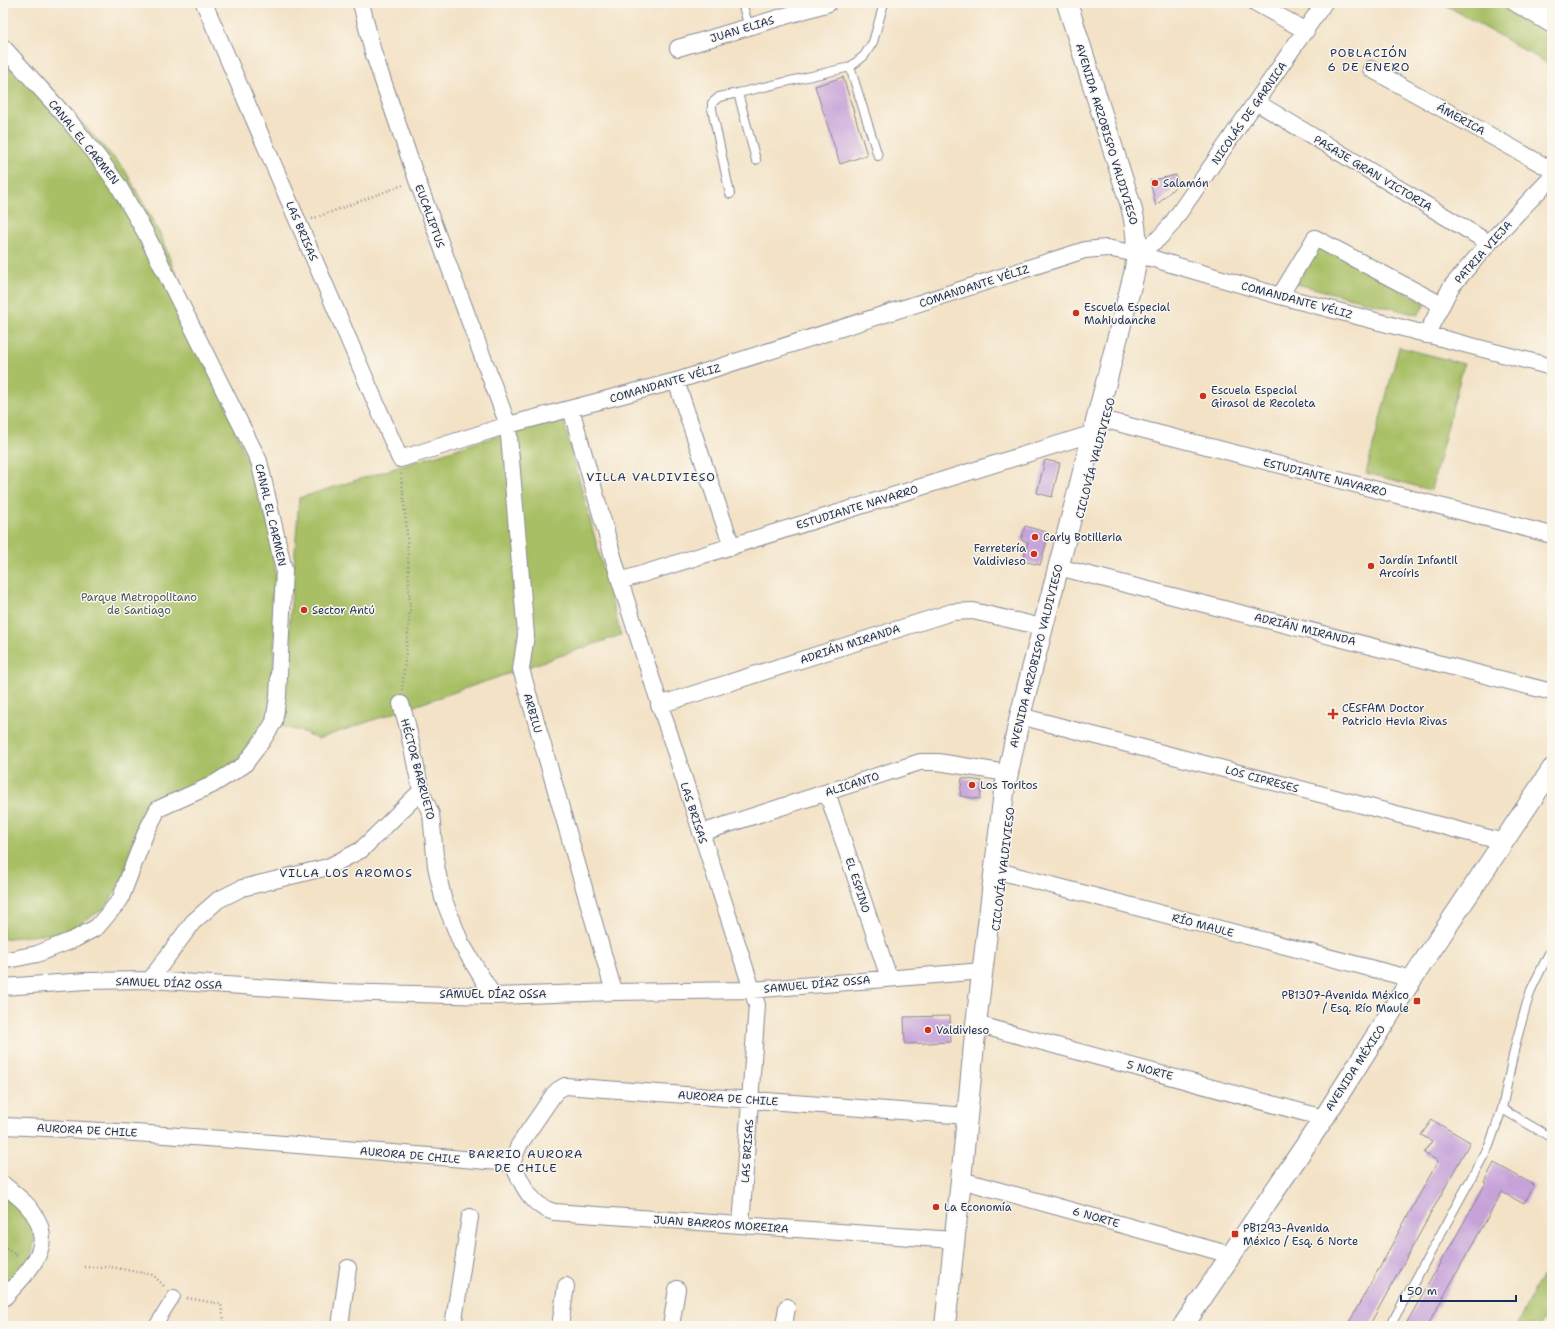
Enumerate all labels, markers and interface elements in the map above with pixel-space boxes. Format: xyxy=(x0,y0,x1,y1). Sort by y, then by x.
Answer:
street label: JUAN ELIAS xyxy=(708,13,776,46)
street label: AVENIDA ARZOBISPO VALDIVIESO xyxy=(1072,42,1141,227)
district label: POBLACIÓN 6 DE ENERO xyxy=(1328,45,1410,75)
street label: NICOLÁS DE GARNICA xyxy=(1207,58,1291,168)
street label: CANAL EL CARMEN xyxy=(45,97,122,188)
street label: ÁMERICA xyxy=(1434,99,1488,139)
street label: PASAJE GRAN VICTORIA xyxy=(1311,132,1435,215)
place label: Salamón xyxy=(1163,176,1209,191)
marker: Salamón xyxy=(1150,178,1160,188)
street label: EUCALIPTUS xyxy=(411,182,448,250)
street label: LAS BRISAS xyxy=(282,199,321,264)
street label: PATRIA VIEJA xyxy=(1451,218,1516,287)
street label: COMANDANTE VÉLIZ xyxy=(917,261,1031,311)
street label: COMANDANTE VÉLIZ xyxy=(1240,277,1355,323)
place label: Escuela Especial Mahiudanche xyxy=(1084,300,1171,328)
marker: Escuela Especial Mahiudanche xyxy=(1071,308,1081,318)
street label: COMANDANTE VÉLIZ xyxy=(608,359,723,406)
place label: Escuela Especial Girasol de Recoleta xyxy=(1211,383,1316,411)
marker: Escuela Especial Girasol de Recoleta xyxy=(1198,391,1208,401)
street label: CICLOVÍA VALDIVIESO xyxy=(1071,396,1119,520)
street label: ESTUDIANTE NAVARRO xyxy=(1262,455,1388,500)
street label: CANAL EL CARMEN xyxy=(251,462,290,568)
district label: VILLA VALDIVIESO xyxy=(586,469,716,485)
street label: ESTUDIANTE NAVARRO xyxy=(794,482,920,533)
place label: Carly Botilleria xyxy=(1043,530,1122,545)
marker: Carly Botilleria xyxy=(1030,532,1040,542)
place label: Ferretería Valdivieso xyxy=(973,541,1026,569)
marker: Ferretería Valdivieso xyxy=(1029,549,1039,559)
place label: Jardín Infantil Arcoíris xyxy=(1379,553,1458,581)
marker: Jardín Infantil Arcoíris xyxy=(1366,561,1376,571)
street label: AVENIDA ARZOBISPO VALDIVIESO xyxy=(1006,563,1067,750)
park label: Parque Metropolitano de Santiago xyxy=(81,590,197,618)
place label: Sector Antú xyxy=(312,603,375,618)
marker: Sector Antú xyxy=(299,605,309,615)
street label: ADRIÁN MIRANDA xyxy=(1252,609,1358,649)
street label: ADRIÁN MIRANDA xyxy=(798,620,902,668)
street label: ARBILU xyxy=(520,691,545,735)
place label: CESFAM Doctor Patricio Hevia Rivas xyxy=(1342,701,1447,729)
marker: CESFAM Doctor Patricio Hevia Rivas xyxy=(1327,708,1339,720)
street label: HÉCTOR BARRUETO xyxy=(397,717,439,821)
street label: LOS CIPRESES xyxy=(1223,762,1300,797)
street label: ALICANTO xyxy=(823,769,881,800)
place label: Los Toritos xyxy=(980,778,1038,793)
street label: LAS BRISAS xyxy=(677,780,711,846)
marker: Los Toritos xyxy=(967,780,977,790)
street label: CICLOVÍA VALDIVIESO xyxy=(987,806,1019,932)
street label: EL ESPINO xyxy=(842,856,874,915)
district label: VILLA LOS AROMOS xyxy=(279,865,413,881)
street label: RÍO MAULE xyxy=(1170,909,1236,941)
street label: SAMUEL DÍAZ OSSA xyxy=(763,971,871,997)
street label: SAMUEL DÍAZ OSSA xyxy=(115,973,223,993)
street label: SAMUEL DÍAZ OSSA xyxy=(440,986,546,1002)
place label: PB1307-Avenida México / Esq. Río Maule xyxy=(1281,988,1409,1016)
marker: PB1307-Avenida México / Esq. Río Maule xyxy=(1412,996,1422,1006)
street label: AVENIDA MÉXICO xyxy=(1321,1022,1389,1114)
place label: Valdivieso xyxy=(936,1023,989,1038)
marker: Valdivieso xyxy=(923,1025,933,1035)
street label: 5 NORTE xyxy=(1125,1057,1175,1084)
street label: AURORA DE CHILE xyxy=(677,1088,779,1110)
street label: LAS BRISAS xyxy=(738,1119,757,1183)
street label: AURORA DE CHILE xyxy=(36,1120,138,1141)
street label: AURORA DE CHILE xyxy=(359,1144,461,1167)
district label: BARRIO AURORA DE CHILE xyxy=(468,1146,584,1176)
place label: La Economía xyxy=(944,1200,1012,1215)
marker: La Economía xyxy=(931,1202,941,1212)
street label: 6 NORTE xyxy=(1071,1204,1121,1231)
street label: JUAN BARROS MOREIRA xyxy=(653,1212,789,1237)
place label: PB1293-Avenida México / Esq. 6 Norte xyxy=(1243,1221,1358,1249)
marker: PB1293-Avenida México / Esq. 6 Norte xyxy=(1230,1229,1240,1239)
scale bar xyxy=(1401,1277,1516,1303)
text: 50 m xyxy=(1407,1283,1437,1299)

